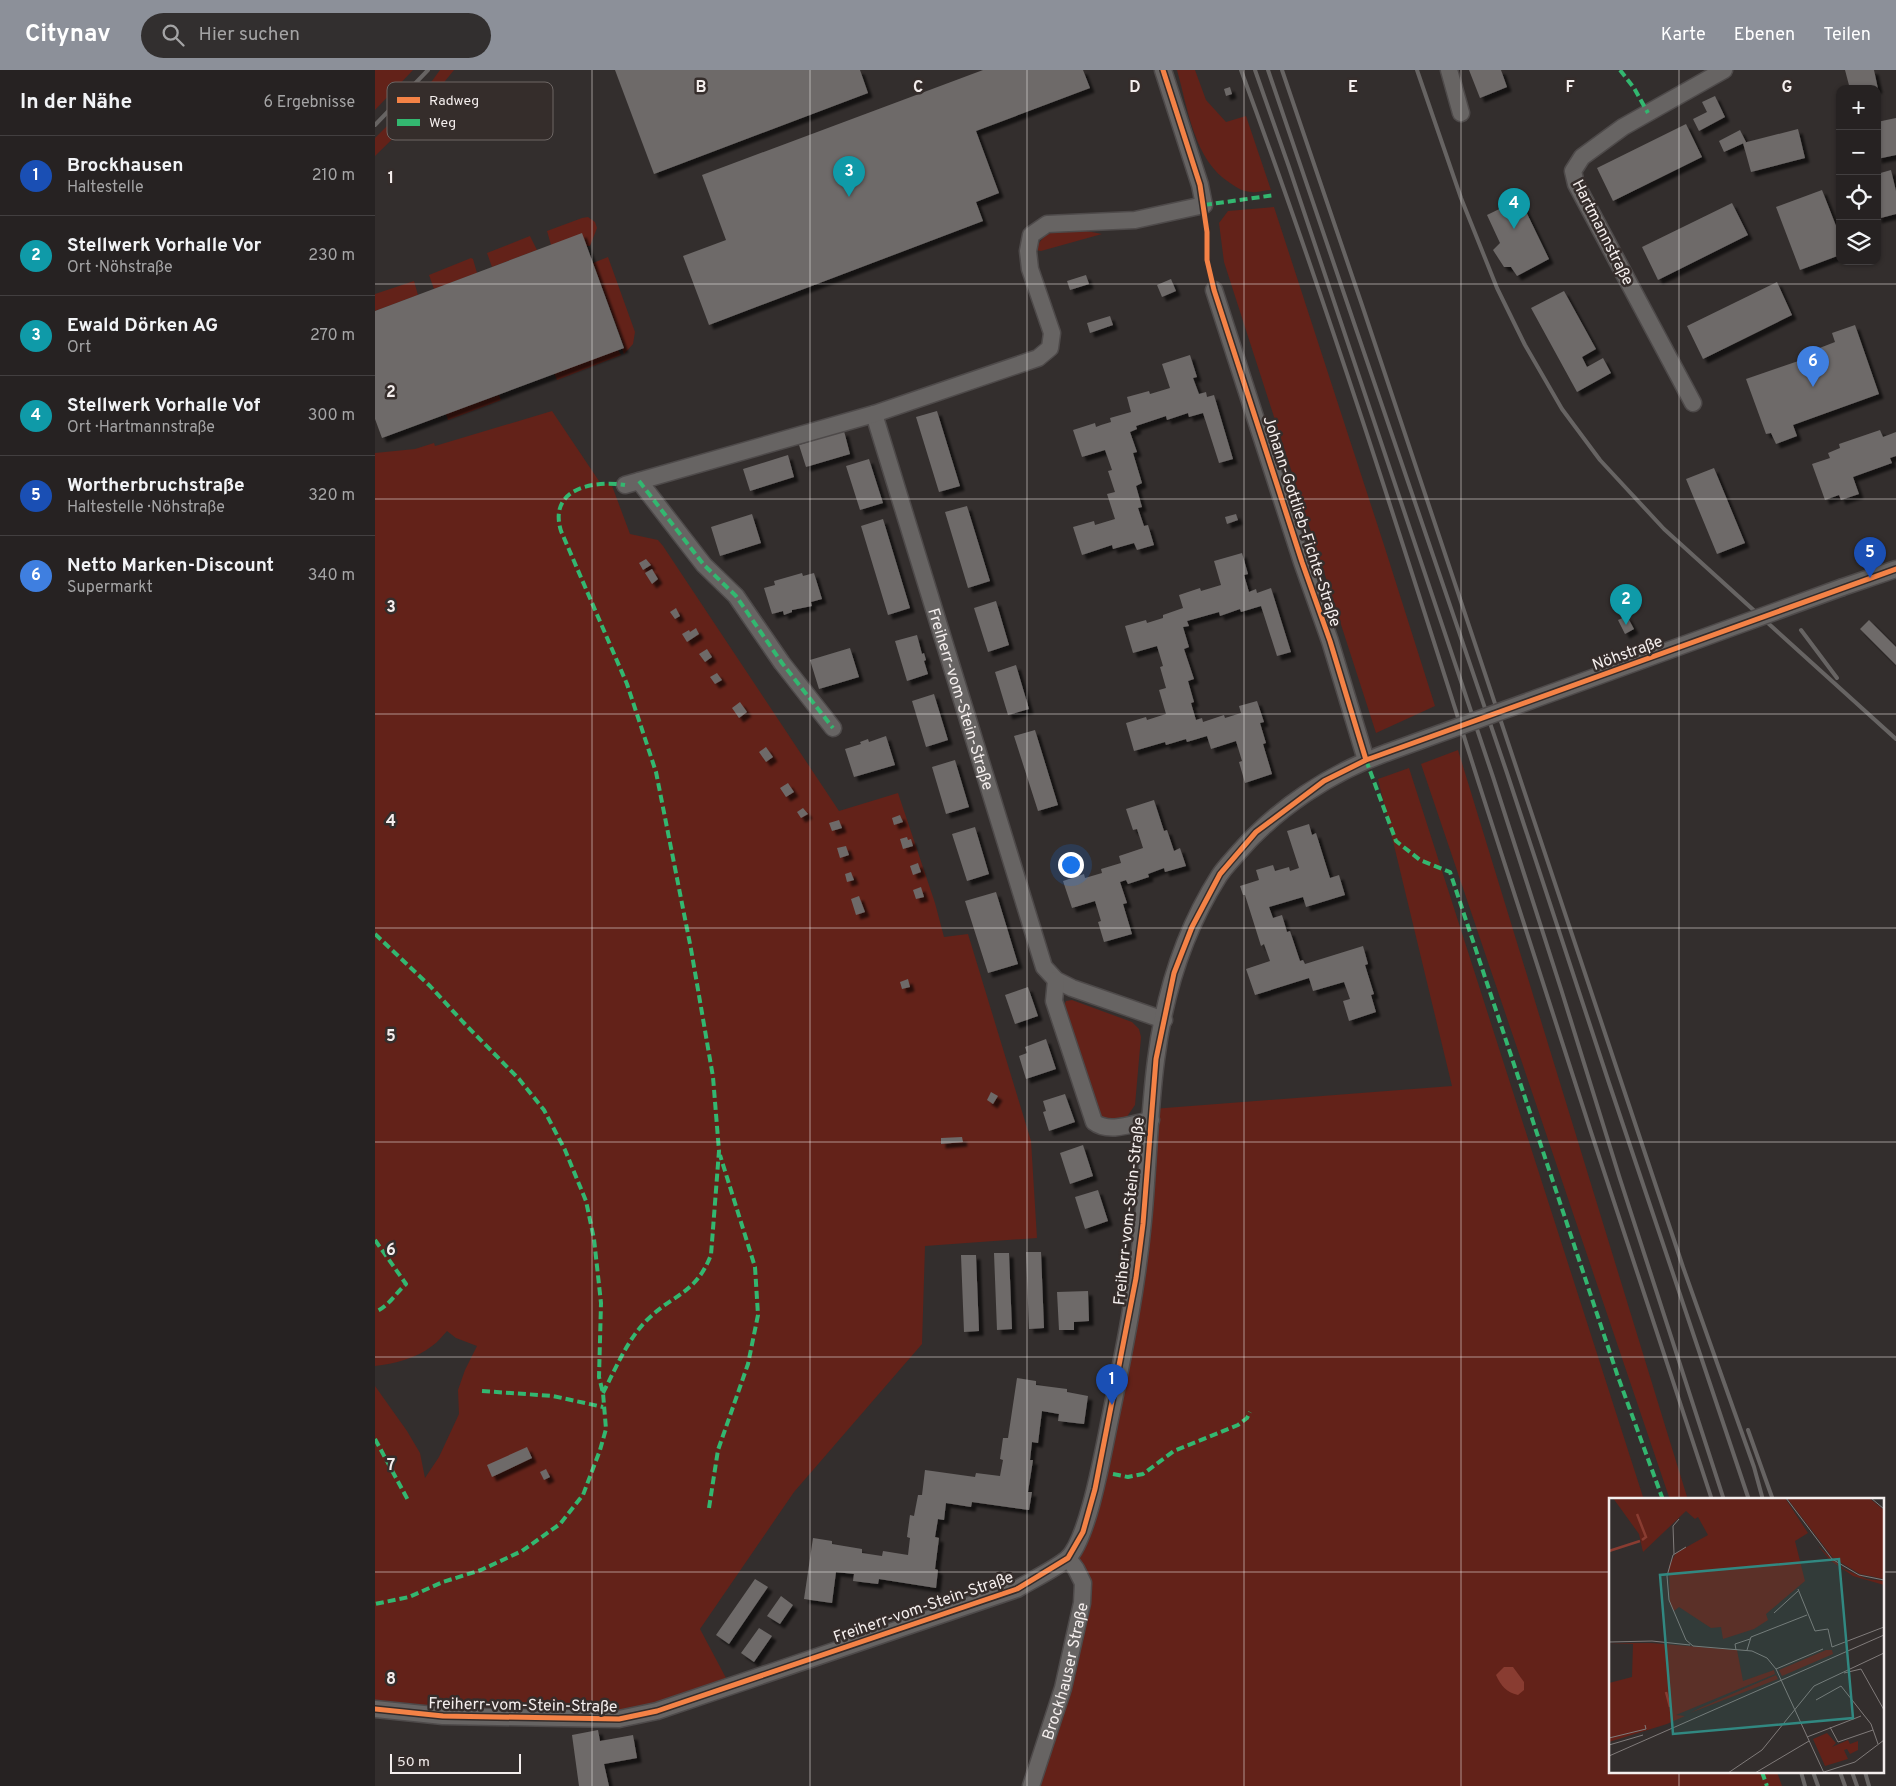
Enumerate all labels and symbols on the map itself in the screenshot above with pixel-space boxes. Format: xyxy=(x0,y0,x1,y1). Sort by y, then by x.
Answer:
text: B xyxy=(695,78,707,98)
text: C xyxy=(913,78,923,98)
text: D xyxy=(1129,78,1141,98)
text: E xyxy=(1348,78,1358,98)
text: F xyxy=(1565,78,1575,98)
text: G xyxy=(1782,78,1792,98)
legend xyxy=(387,82,553,140)
text: Radweg xyxy=(429,93,479,110)
text: Weg xyxy=(429,115,456,132)
pin: 3 xyxy=(833,156,865,197)
text: 1 xyxy=(388,169,394,189)
street label: Hartmannstraße xyxy=(1567,177,1638,289)
pin: 4 xyxy=(1498,188,1530,229)
pin: 6 xyxy=(1797,346,1829,387)
text: 2 xyxy=(386,383,396,403)
street label: Johann-Gottlieb-Fichte-Straße xyxy=(1257,414,1345,630)
pin: 5 xyxy=(1854,537,1886,578)
pin: 2 xyxy=(1610,584,1642,625)
text: 3 xyxy=(386,598,396,618)
street label: Freiherr-vom-Stein-Straße xyxy=(922,606,997,793)
street label: Nöhstraße xyxy=(1590,632,1666,676)
text: 4 xyxy=(386,812,396,832)
your location xyxy=(1058,852,1084,878)
text: 5 xyxy=(386,1027,396,1047)
street label: Freiherr-vom-Stein-Straße xyxy=(1110,1116,1150,1306)
text: 6 xyxy=(386,1241,396,1261)
pin: 1 xyxy=(1096,1364,1128,1405)
text: 7 xyxy=(387,1456,395,1476)
inset map xyxy=(1609,1498,1883,1774)
street label: Freiherr-vom-Stein-Straße xyxy=(831,1568,1016,1648)
street label: Brockhauser Straße xyxy=(1039,1601,1094,1743)
text: 8 xyxy=(386,1670,396,1690)
street label: Freiherr-vom-Stein-Straße xyxy=(428,1694,618,1718)
scale bar xyxy=(390,1751,521,1774)

